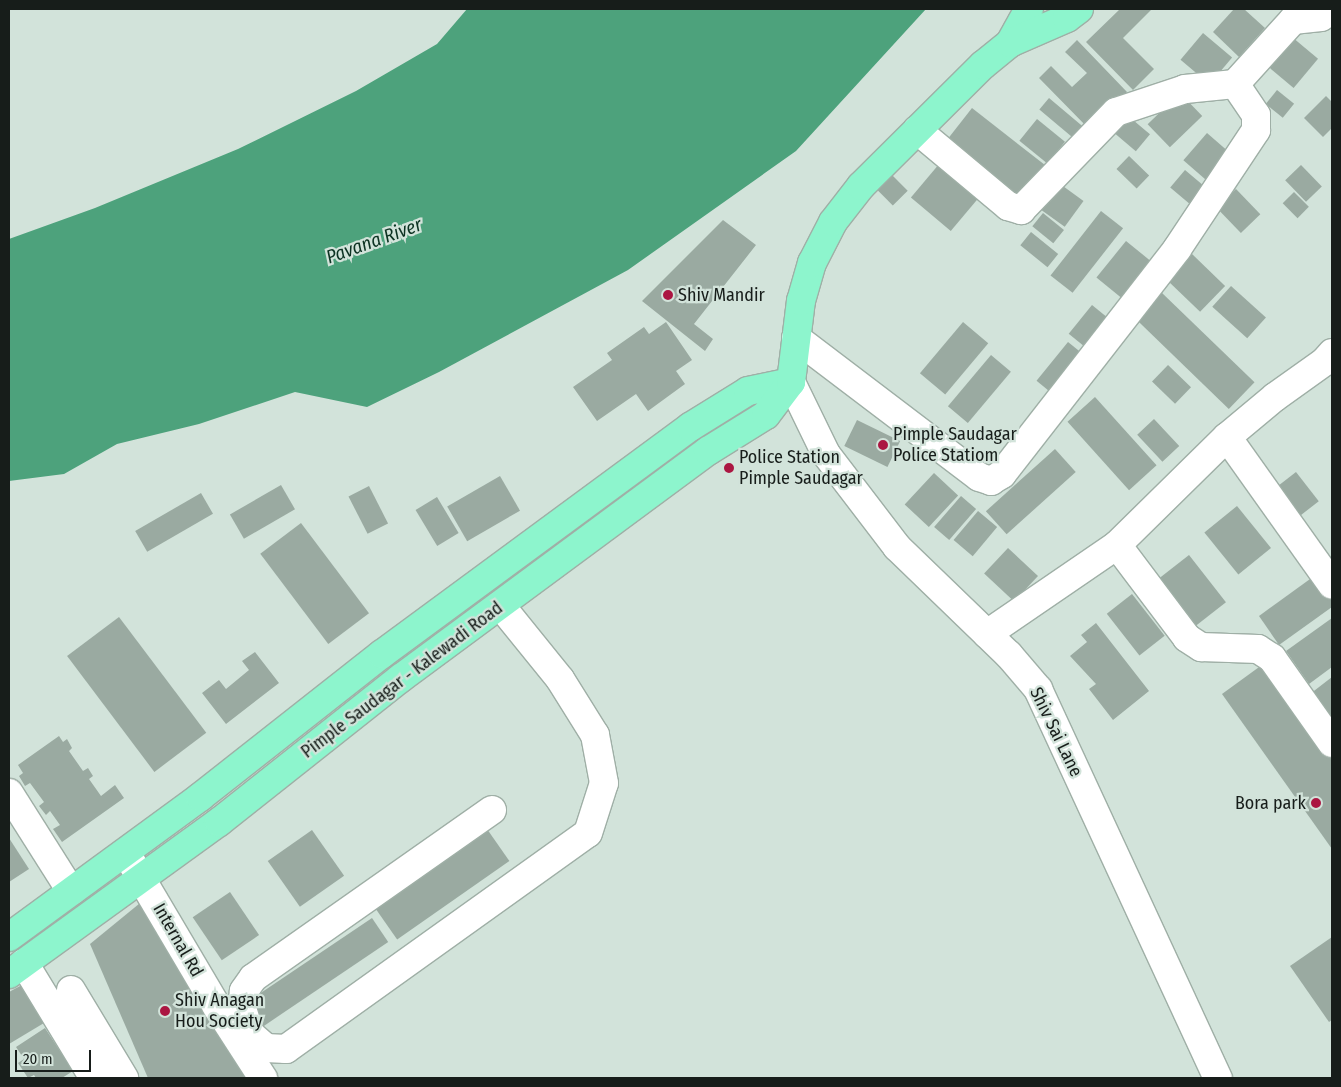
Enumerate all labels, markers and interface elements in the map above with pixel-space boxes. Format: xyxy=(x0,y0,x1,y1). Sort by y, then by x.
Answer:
water label: Pavana River xyxy=(323,213,425,269)
place label: Shiv Mandir xyxy=(678,284,765,306)
marker: Shiv Mandir xyxy=(662,289,674,301)
place label: Pimple Saudagar Police Statiom xyxy=(893,424,1017,466)
marker: Pimple Saudagar Police Statiom xyxy=(877,439,889,451)
place label: Police Station Pimple Saudagar xyxy=(739,447,863,489)
marker: Police Station Pimple Saudagar xyxy=(723,462,735,474)
street label: Pimple Saudagar - Kalewadi Road xyxy=(297,597,507,763)
street label: Shiv Sai Lane xyxy=(1025,684,1087,780)
place label: Bora park xyxy=(1235,792,1306,814)
marker: Bora park xyxy=(1310,797,1322,809)
street label: Internal Rd xyxy=(148,899,208,981)
place label: Shiv Anagan Hou Society xyxy=(175,990,264,1032)
marker: Shiv Anagan Hou Society xyxy=(159,1005,171,1017)
scale bar xyxy=(18,1040,94,1072)
text: 20 m xyxy=(23,1050,53,1068)

